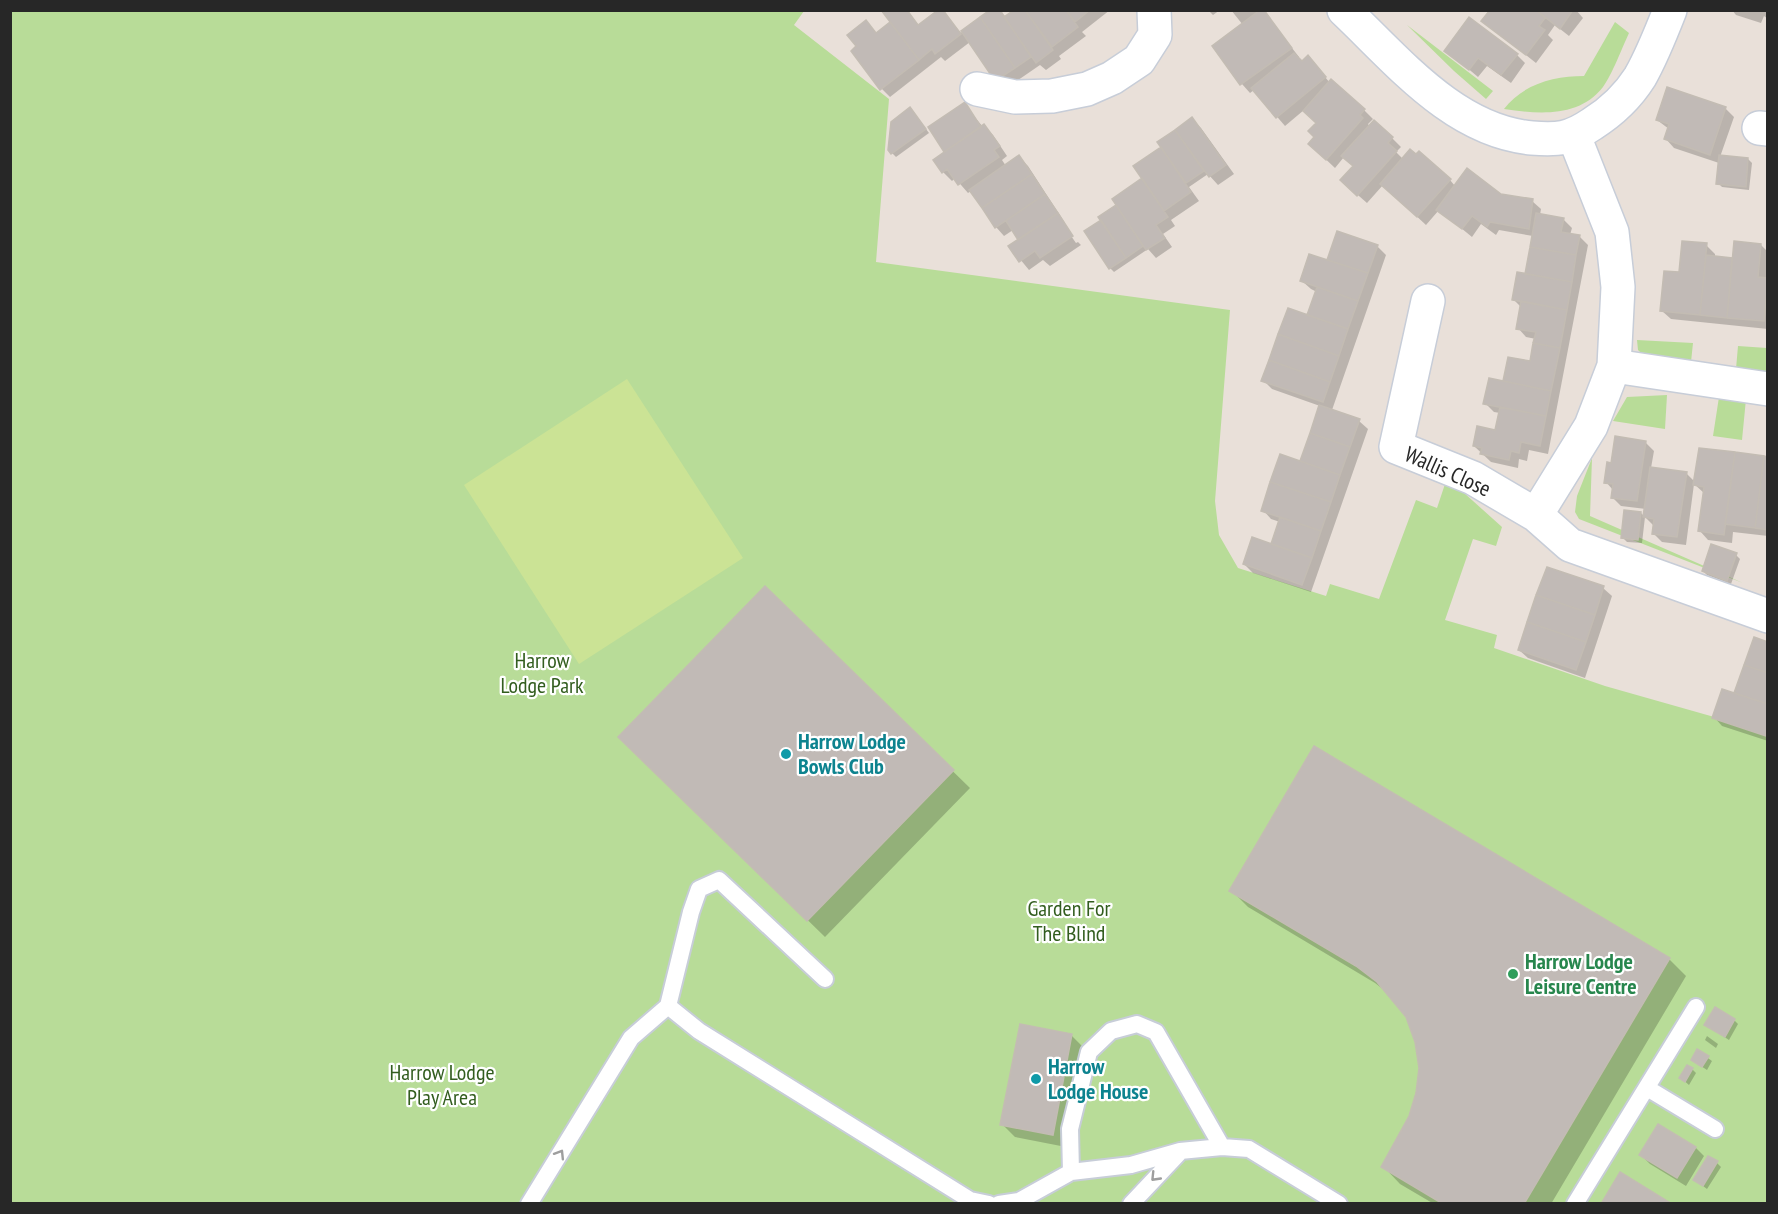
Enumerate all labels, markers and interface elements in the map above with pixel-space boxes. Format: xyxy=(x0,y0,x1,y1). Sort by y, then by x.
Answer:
street label: Wallis Close xyxy=(1401,440,1495,502)
park label: Harrow Lodge Park xyxy=(500,646,584,699)
place label: Harrow Lodge Bowls Club xyxy=(798,727,906,780)
marker: Harrow Lodge Bowls Club xyxy=(779,747,793,761)
park label: Garden For The Blind xyxy=(1027,894,1111,947)
place label: Harrow Lodge Leisure Centre xyxy=(1525,947,1637,1000)
marker: Harrow Lodge Leisure Centre xyxy=(1506,967,1520,981)
place label: Harrow Lodge House xyxy=(1048,1052,1148,1105)
park label: Harrow Lodge Play Area xyxy=(390,1058,494,1111)
marker: Harrow Lodge House xyxy=(1029,1072,1043,1086)
one-way arrow xyxy=(552,1150,564,1160)
one-way arrow xyxy=(1152,1170,1163,1181)

